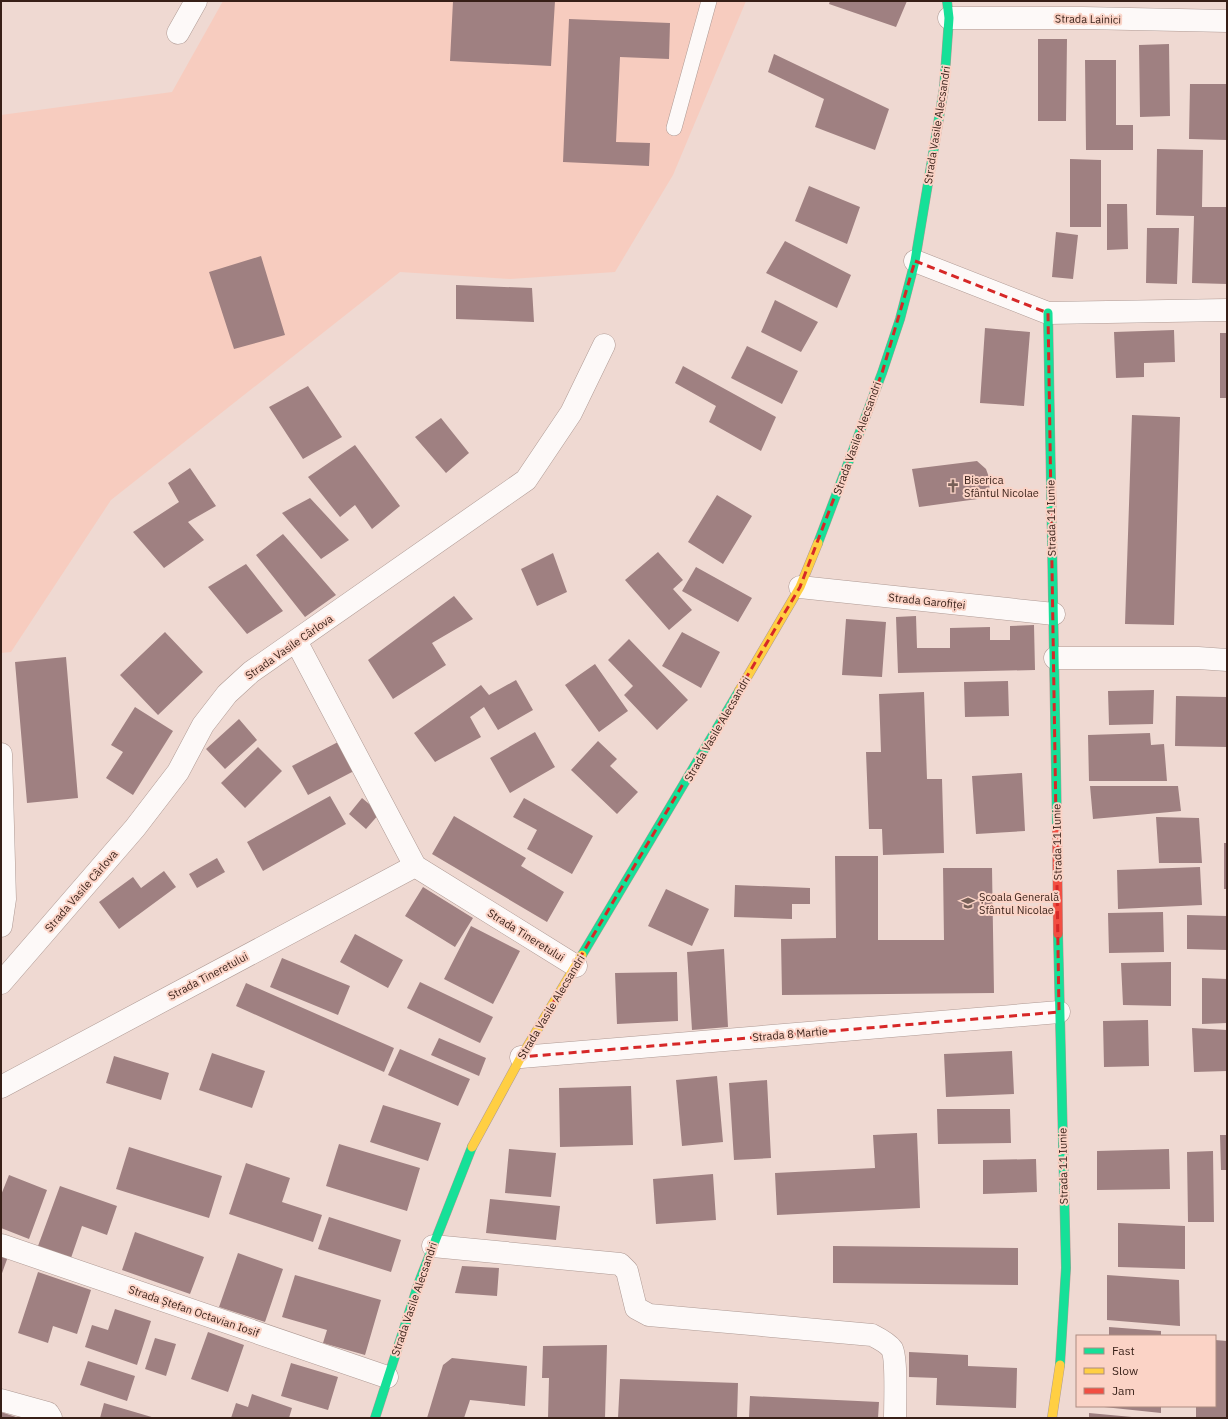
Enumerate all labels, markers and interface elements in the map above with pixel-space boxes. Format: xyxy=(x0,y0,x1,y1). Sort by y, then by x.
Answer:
street label: Strada Lainici xyxy=(1055,11,1121,27)
street label: Strada Vasile Alecsandri xyxy=(921,65,953,185)
street label: Strada Vasile Alecsandri xyxy=(830,380,884,496)
place label: Biserica Sfântul Nicolae xyxy=(964,473,1039,500)
church icon: Biserica Sfântul Nicolae xyxy=(945,478,961,494)
street label: Strada 11 Iunie xyxy=(1043,480,1059,556)
street label: Strada Garofiței xyxy=(888,590,966,612)
street label: Strada Vasile Cârlova xyxy=(242,611,336,683)
street label: Strada Vasile Alecsandri xyxy=(681,674,753,784)
street label: Strada 11 Iunie xyxy=(1049,804,1065,880)
street label: Strada Vasile Cârlova xyxy=(42,847,120,935)
place label: Școala Generală Sfântul Nicolae xyxy=(979,890,1059,917)
school or university icon: Școala Generală Sfântul Nicolae xyxy=(960,895,976,911)
street label: Strada Tineretului xyxy=(485,906,567,964)
street label: Strada Tineretului xyxy=(166,949,250,1003)
street label: Strada Vasile Alecsandri xyxy=(514,952,588,1062)
street label: Strada 8 Martie xyxy=(752,1024,828,1044)
street label: Strada 11 Iunie xyxy=(1055,1128,1071,1204)
street label: Strada Vasile Alecsandri xyxy=(388,1240,440,1358)
street label: Strada Ștefan Octavian Iosif xyxy=(127,1282,262,1340)
legend xyxy=(1076,1335,1216,1407)
text: Fast xyxy=(1112,1343,1135,1358)
text: Slow xyxy=(1112,1363,1138,1378)
text: Jam xyxy=(1112,1383,1135,1398)

